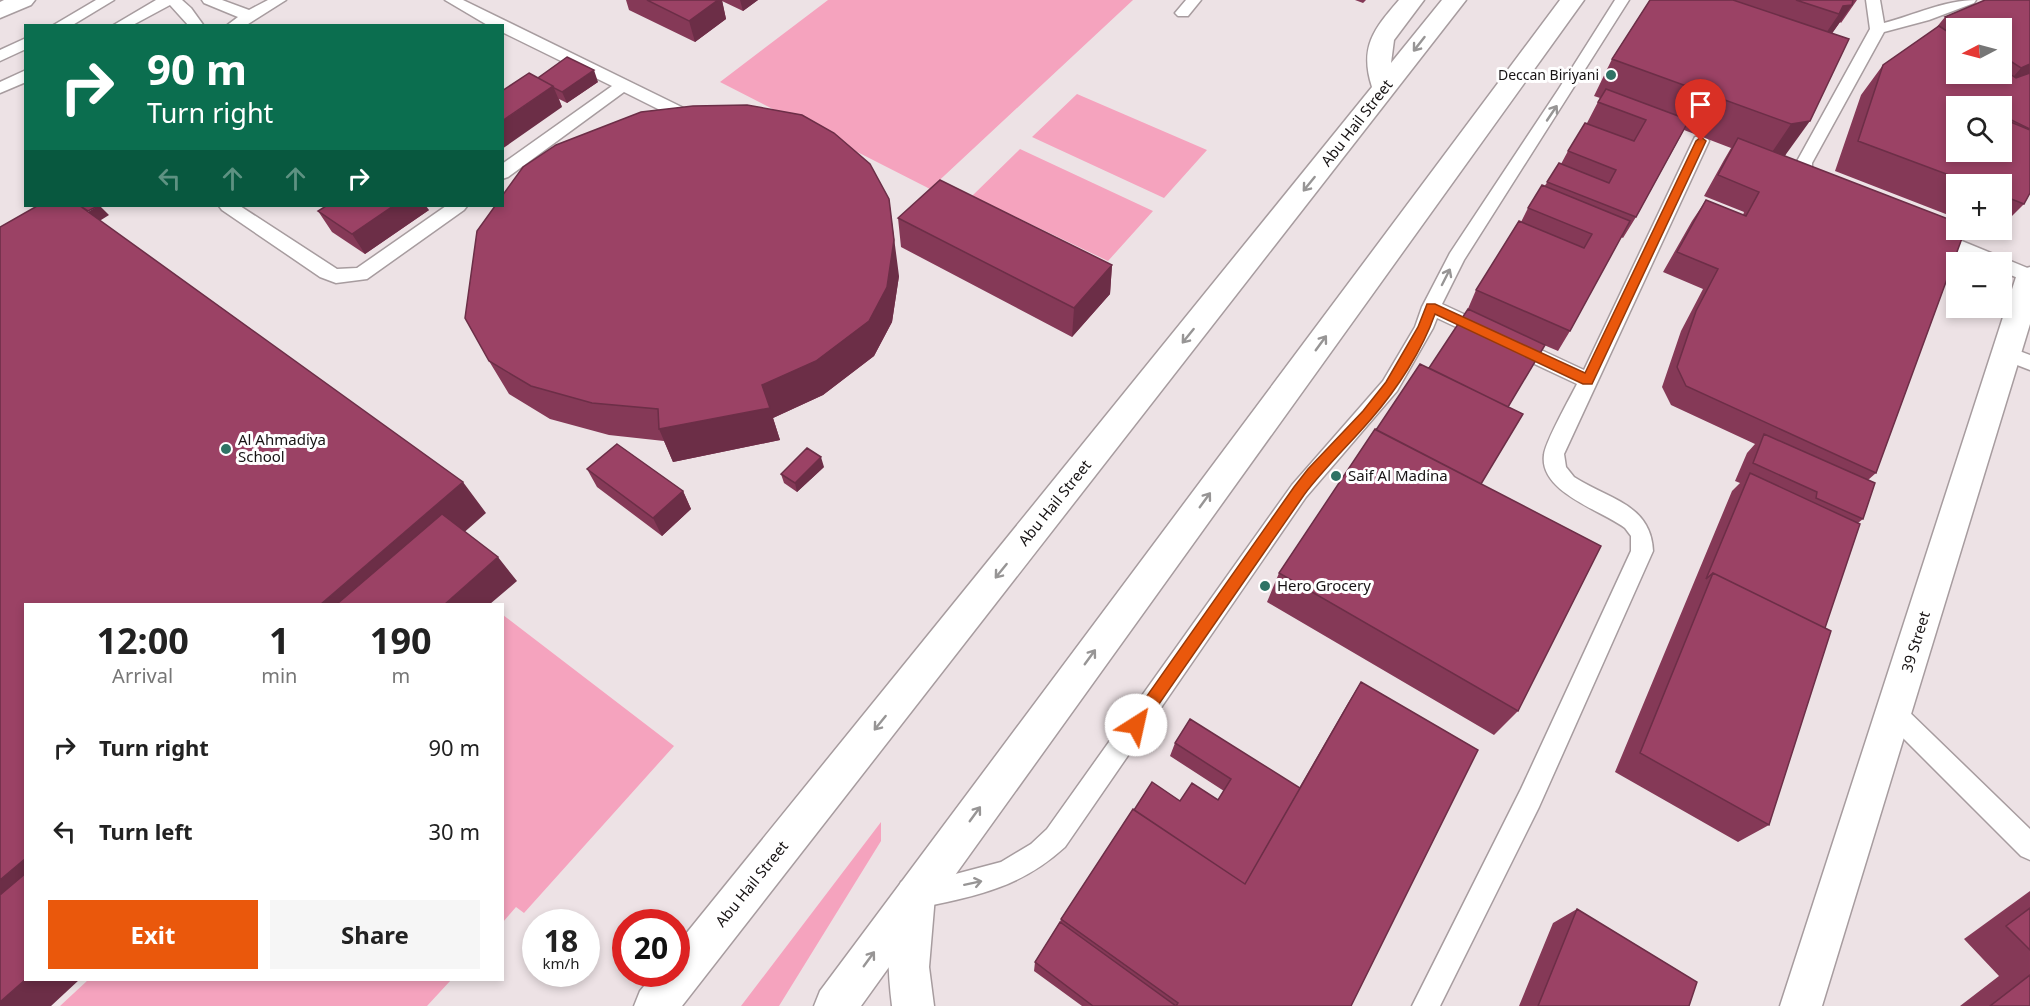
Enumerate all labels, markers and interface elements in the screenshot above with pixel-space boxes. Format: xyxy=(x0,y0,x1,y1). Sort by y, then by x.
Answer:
north arrow xyxy=(1946,18,2012,84)
map controls xyxy=(1946,18,2012,318)
one-way arrow xyxy=(1413,36,1426,52)
text: 90 m xyxy=(147,40,247,97)
icon: right xyxy=(48,48,126,126)
place label: Deccan Biriyani xyxy=(1498,65,1599,84)
marker: Deccan Biriyani xyxy=(1604,68,1618,82)
street label: Abu Hail Street xyxy=(1316,74,1397,170)
pin xyxy=(1675,79,1726,141)
icon: arrive xyxy=(1684,88,1717,121)
text: Turn right xyxy=(147,94,273,131)
button: search xyxy=(1946,96,2012,162)
one-way arrow xyxy=(1545,104,1558,121)
icon: left xyxy=(153,162,186,195)
icon: ahead xyxy=(216,162,249,195)
icon: ahead xyxy=(279,162,312,195)
icon: right xyxy=(342,162,375,195)
button: + xyxy=(1946,174,2012,240)
one-way arrow xyxy=(1303,175,1316,191)
button: − xyxy=(1946,252,2012,318)
one-way arrow xyxy=(1441,268,1453,286)
one-way arrow xyxy=(1181,328,1194,344)
one-way arrow xyxy=(1314,335,1327,351)
place label: Al Ahmadiya School xyxy=(238,429,326,466)
marker: Al Ahmadiya School xyxy=(219,442,233,456)
street label: Abu Hail Street xyxy=(1013,455,1095,549)
place label: Saif Al Madina xyxy=(1348,465,1448,485)
marker: Saif Al Madina xyxy=(1329,469,1343,483)
one-way arrow xyxy=(1199,492,1212,508)
one-way arrow xyxy=(994,563,1008,578)
place label: Hero Grocery xyxy=(1277,575,1371,595)
marker: Hero Grocery xyxy=(1258,579,1272,593)
street label: 39 Street xyxy=(1896,608,1934,675)
text: 12:00 xyxy=(96,616,189,665)
text: 1 xyxy=(269,616,290,665)
text: 190 xyxy=(370,616,432,665)
one-way arrow xyxy=(1084,650,1096,666)
text: Arrival xyxy=(112,662,173,689)
text: min xyxy=(261,662,297,689)
text: m xyxy=(391,662,410,689)
position arrow xyxy=(1104,693,1168,757)
one-way arrow xyxy=(873,715,886,731)
icon: right xyxy=(48,731,81,764)
text: Turn right xyxy=(99,732,209,762)
text: 90 m xyxy=(429,732,480,762)
one-way arrow xyxy=(969,807,981,823)
icon: left xyxy=(48,815,81,848)
text: Turn left xyxy=(99,816,193,846)
text: 30 m xyxy=(429,816,480,846)
street label: Abu Hail Street xyxy=(710,836,792,930)
one-way arrow xyxy=(962,877,982,888)
button: Exit xyxy=(48,900,258,969)
button: Share xyxy=(270,900,480,969)
speed limit sign: 20 xyxy=(612,909,690,987)
text: 18 xyxy=(544,920,578,961)
one-way arrow xyxy=(863,951,876,967)
text: km/h xyxy=(543,953,579,973)

